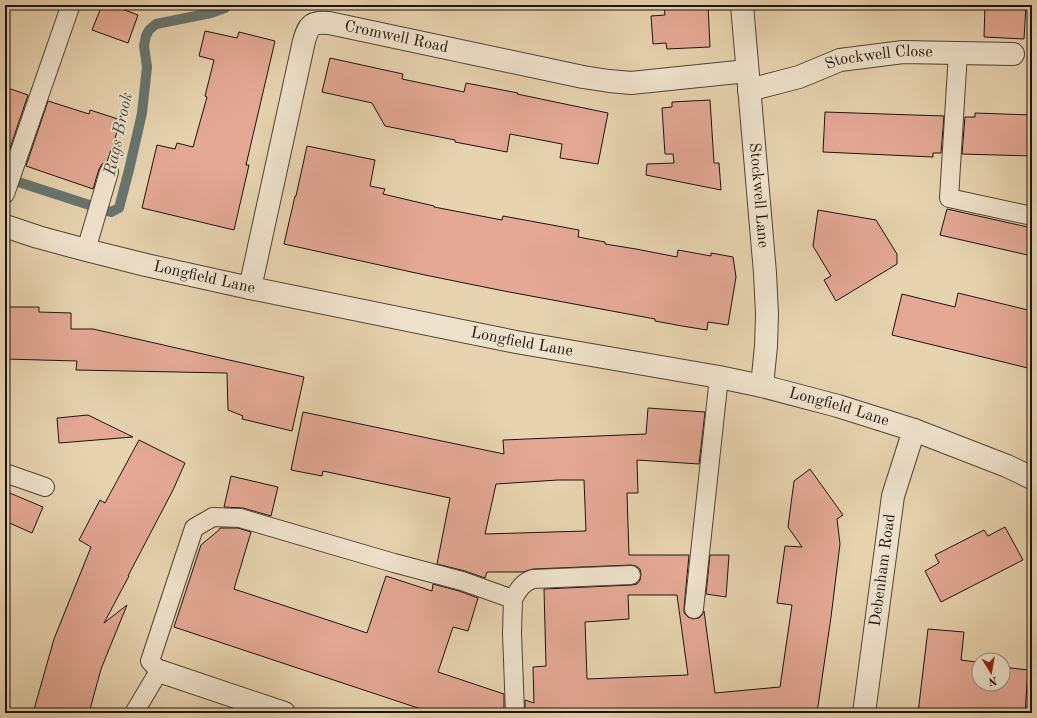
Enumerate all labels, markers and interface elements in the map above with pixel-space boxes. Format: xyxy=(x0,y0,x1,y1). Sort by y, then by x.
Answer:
street label: Cromwell Road xyxy=(343,18,450,56)
street label: Stockwell Close xyxy=(823,44,933,73)
water label: Rags Brook xyxy=(102,91,136,178)
street label: Stockwell Lane xyxy=(746,142,771,249)
street label: Longfield Lane xyxy=(152,259,256,297)
street label: Longfield Lane xyxy=(469,325,574,360)
street label: Longfield Lane xyxy=(787,385,891,430)
street label: Debenham Road xyxy=(868,513,899,628)
north arrow xyxy=(971,652,1011,692)
text: N xyxy=(987,674,998,687)

